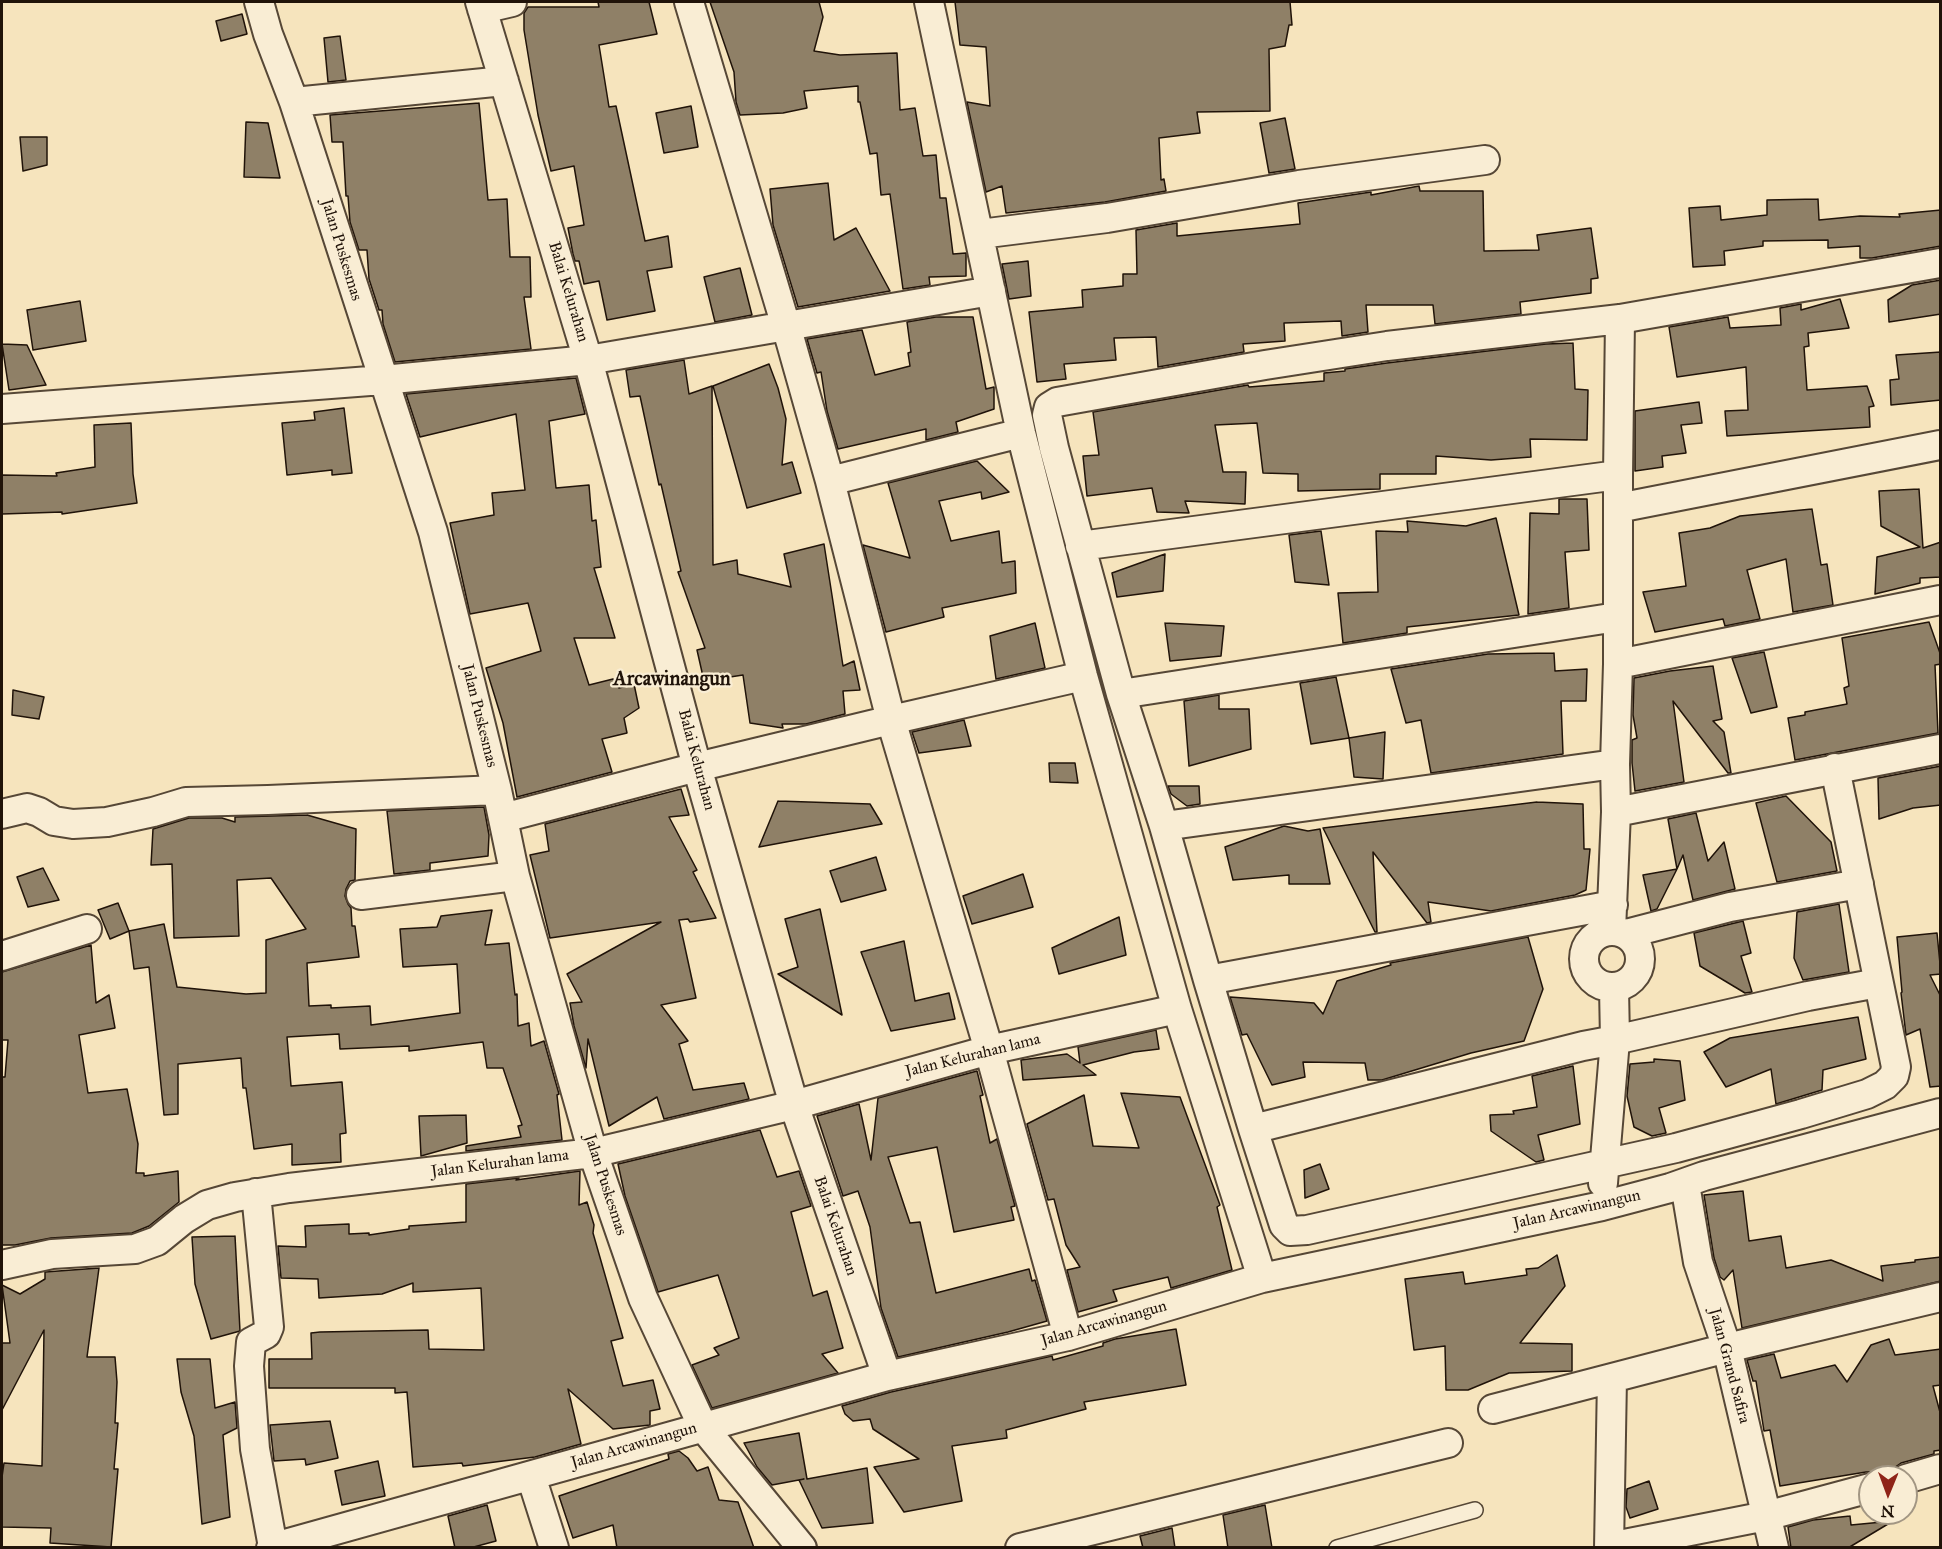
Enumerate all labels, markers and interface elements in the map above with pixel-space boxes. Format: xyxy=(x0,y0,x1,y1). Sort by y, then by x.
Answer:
street label: Jalan Puskesmas xyxy=(316,197,366,303)
street label: Balai Kelurahan xyxy=(544,239,592,345)
street label: Jalan Puskesmas xyxy=(457,663,501,769)
district label: Arcawinangun xyxy=(613,668,731,692)
street label: Balai Kelurahan xyxy=(673,707,719,813)
street label: Jalan Kelurahan lama xyxy=(904,1030,1042,1082)
street label: Jalan Puskesmas xyxy=(580,1132,630,1238)
street label: Jalan Kelurahan lama xyxy=(430,1146,570,1182)
street label: Balai Kelurahan xyxy=(809,1174,861,1278)
street label: Jalan Arcawinangun xyxy=(1512,1186,1642,1234)
street label: Jalan Arcawinangun xyxy=(1039,1297,1169,1351)
street label: Jalan Grand Safira xyxy=(1704,1306,1754,1426)
street label: Jalan Arcawinangun xyxy=(569,1419,699,1473)
north arrow xyxy=(1858,1465,1918,1525)
text: N xyxy=(1881,1502,1895,1521)

